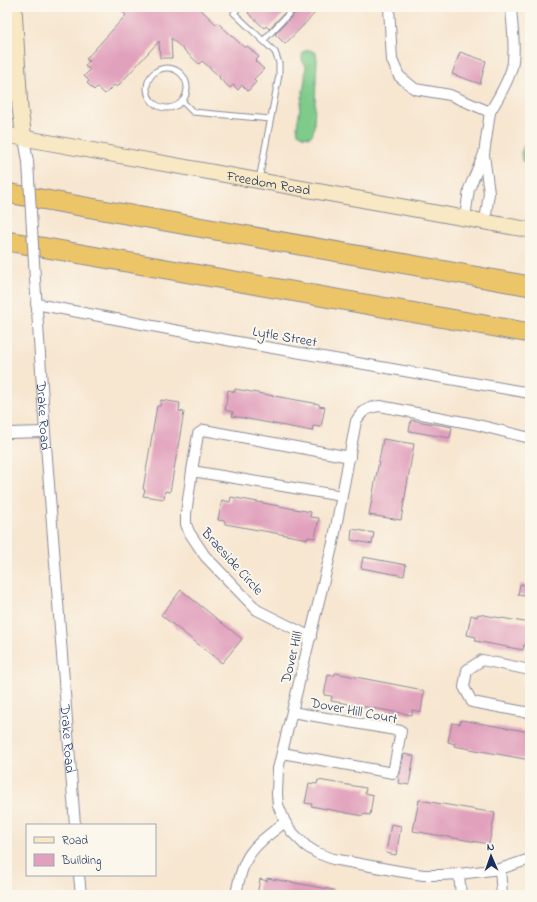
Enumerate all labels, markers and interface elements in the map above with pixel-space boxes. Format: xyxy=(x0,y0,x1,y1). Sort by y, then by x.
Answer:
street label: Freedom Road xyxy=(224,166,312,202)
street label: Lytle Street xyxy=(251,321,319,355)
street label: Drake Road xyxy=(30,380,55,451)
street label: Braeside Circle xyxy=(195,523,268,601)
street label: Dover Hill xyxy=(276,629,309,687)
street label: Dover Hill Court xyxy=(307,693,399,730)
street label: Drake Road xyxy=(54,703,80,774)
legend xyxy=(26,824,156,876)
text: Road xyxy=(62,832,88,850)
north arrow xyxy=(471,836,511,876)
text: N xyxy=(487,839,495,855)
text: Building xyxy=(61,852,101,871)

